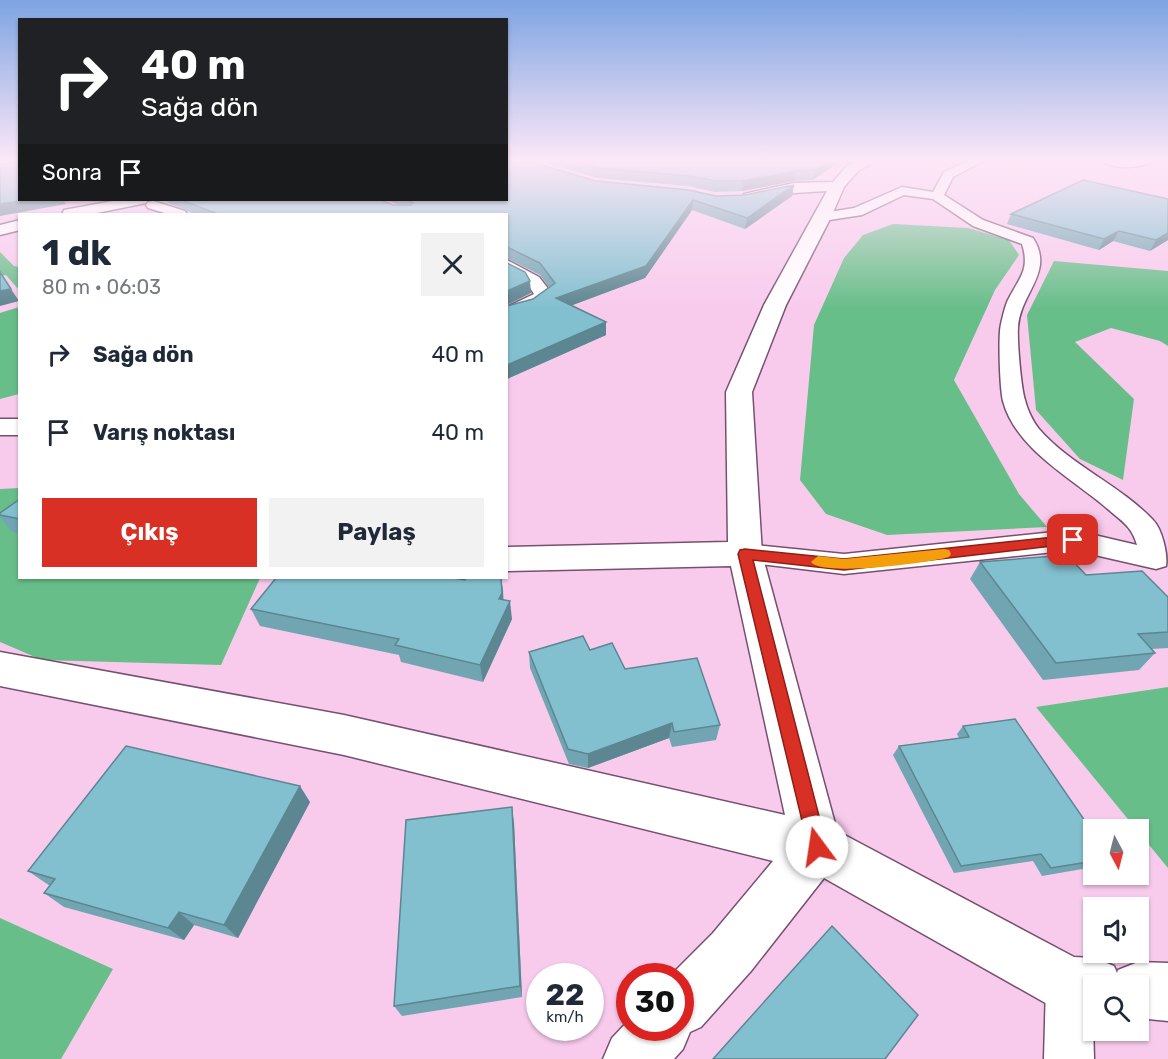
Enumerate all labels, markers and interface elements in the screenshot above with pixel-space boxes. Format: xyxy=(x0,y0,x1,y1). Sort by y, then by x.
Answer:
text: 40 m xyxy=(141,40,246,90)
icon: right xyxy=(42,42,120,120)
text: Sağa dön xyxy=(141,91,258,123)
icon: arrive xyxy=(114,156,147,189)
text: Sonra xyxy=(42,159,102,186)
text: 1 dk xyxy=(42,231,111,274)
button: close xyxy=(421,233,484,296)
text: 80 m · 06:03 xyxy=(42,275,161,299)
icon: right xyxy=(42,338,75,371)
text: Sağa dön xyxy=(93,341,194,368)
text: 40 m xyxy=(431,341,484,368)
icon: arrive xyxy=(42,416,75,449)
text: Varış noktası xyxy=(93,419,235,446)
text: 40 m xyxy=(431,419,484,446)
button: Çıkış xyxy=(42,498,257,567)
button: Paylaş xyxy=(269,498,484,567)
pin xyxy=(1047,514,1098,565)
icon: arrive xyxy=(1056,523,1089,556)
position arrow xyxy=(785,815,849,879)
north arrow xyxy=(1083,819,1149,885)
map controls xyxy=(1083,819,1149,1041)
button: sound xyxy=(1083,897,1149,963)
speed limit sign: 30 xyxy=(616,963,694,1041)
button: search xyxy=(1083,975,1149,1041)
text: 22 xyxy=(546,977,585,1013)
text: km/h xyxy=(546,1008,584,1026)

